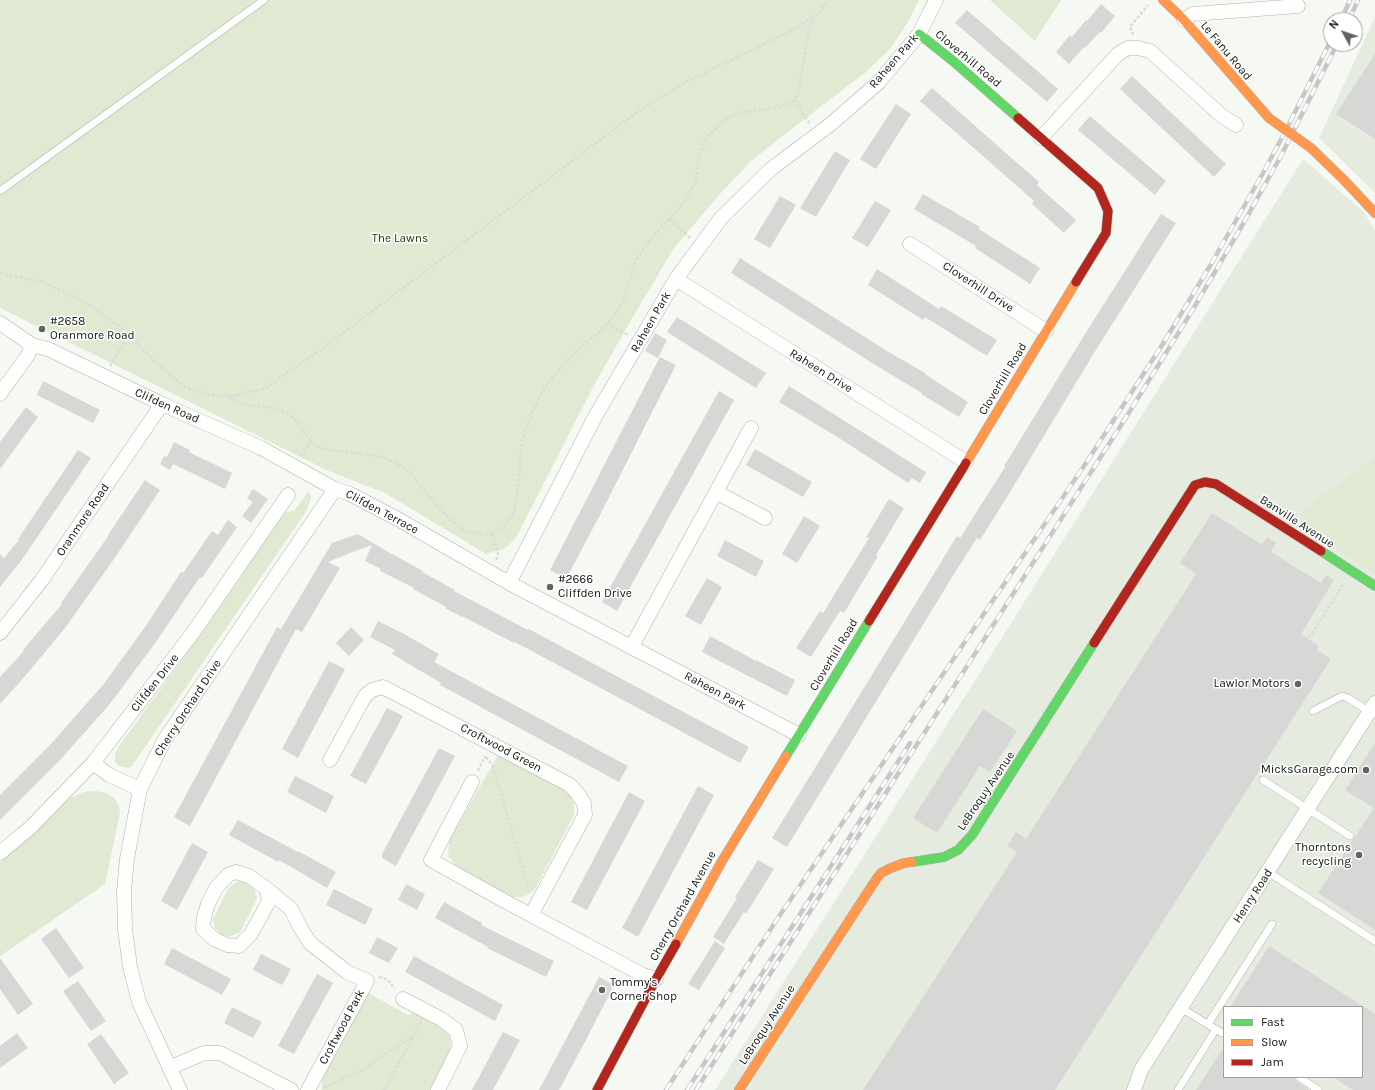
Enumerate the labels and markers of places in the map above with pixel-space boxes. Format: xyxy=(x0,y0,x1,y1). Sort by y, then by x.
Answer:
place label: #2658 Oranmore Road xyxy=(50,315,135,343)
marker: #2658 Oranmore Road xyxy=(37,324,47,334)
place label: #2666 Cliffden Drive xyxy=(558,573,632,601)
marker: #2666 Cliffden Drive xyxy=(545,582,555,592)
place label: Lawlor Motors xyxy=(1214,677,1290,691)
marker: Lawlor Motors xyxy=(1293,679,1303,689)
place label: MicksGarage.com xyxy=(1261,763,1358,777)
marker: MicksGarage.com xyxy=(1361,765,1371,775)
place label: Thorntons recycling xyxy=(1295,841,1351,869)
marker: Thorntons recycling xyxy=(1354,850,1364,860)
place label: Tommy's Corner Shop xyxy=(610,976,677,1004)
marker: Tommy's Corner Shop xyxy=(597,985,607,995)

